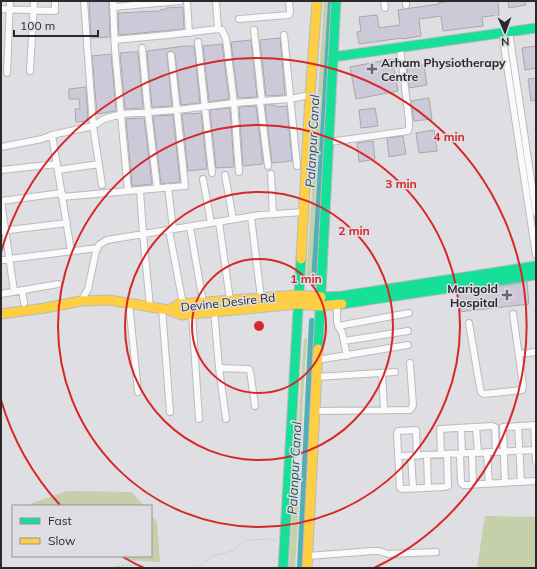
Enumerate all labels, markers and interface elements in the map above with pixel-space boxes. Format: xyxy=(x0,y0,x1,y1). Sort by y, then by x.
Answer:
scale bar xyxy=(14,12,98,38)
north arrow xyxy=(485,12,525,52)
text: 100 m xyxy=(20,18,55,33)
text: N xyxy=(501,35,510,49)
place label: Arham Physiotherapy Centre xyxy=(381,55,506,84)
marker: Arham Physiotherapy Centre xyxy=(366,63,378,75)
water label: Palanpur Canal xyxy=(302,93,322,188)
text: 4 min xyxy=(433,129,465,144)
text: 3 min xyxy=(385,176,417,191)
text: 2 min xyxy=(338,223,370,238)
text: 1 min xyxy=(290,271,322,286)
place label: Marigold Hospital xyxy=(447,281,498,310)
marker: Marigold Hospital xyxy=(501,289,513,301)
street label: Devine Desire Rd xyxy=(180,290,276,314)
centre of rings xyxy=(252,319,266,333)
water label: Palanpur Canal xyxy=(284,420,304,515)
legend xyxy=(12,505,152,557)
text: Fast xyxy=(48,513,72,528)
text: Slow xyxy=(48,533,76,548)

